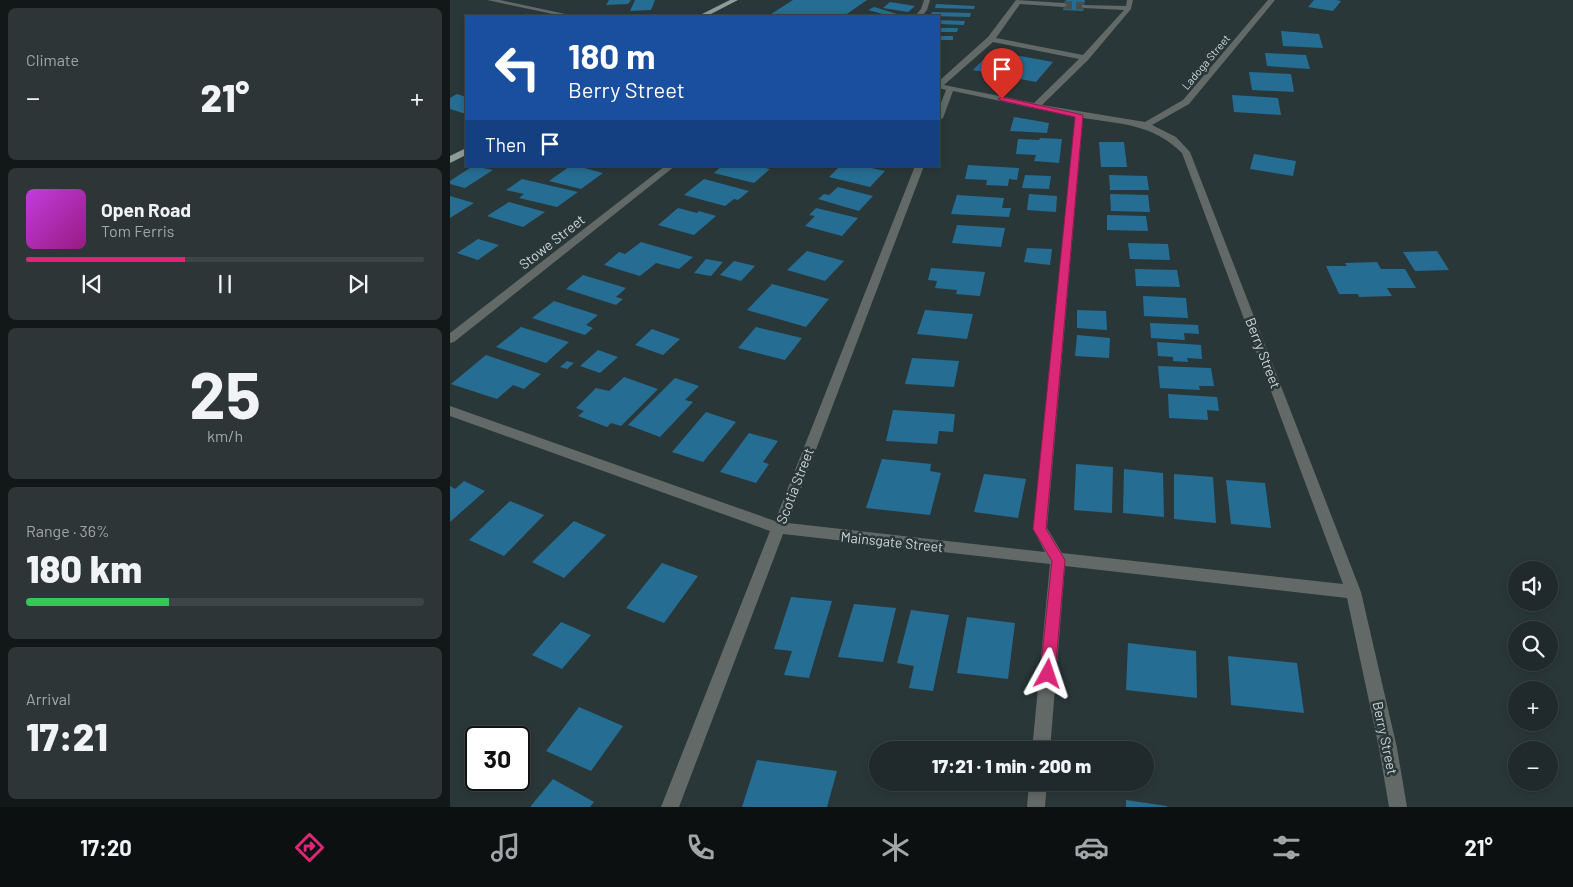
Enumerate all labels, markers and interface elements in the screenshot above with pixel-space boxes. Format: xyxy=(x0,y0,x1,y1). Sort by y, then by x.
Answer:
street label: Ladoga Street xyxy=(1179,32,1232,92)
text: 180 m xyxy=(568,34,656,76)
icon: left xyxy=(485,35,550,100)
pin xyxy=(981,48,1023,99)
text: Climate xyxy=(26,50,79,69)
icon: arrive xyxy=(988,55,1016,83)
text: 21° xyxy=(200,74,250,120)
text: Berry Street xyxy=(568,76,685,102)
text: − xyxy=(26,80,40,114)
text: + xyxy=(410,80,424,114)
icon: arrive xyxy=(536,130,564,158)
text: Then xyxy=(485,133,526,156)
text: Open Road xyxy=(101,198,191,221)
street label: Stowe Street xyxy=(515,211,588,273)
text: Tom Ferris xyxy=(101,221,175,240)
icon: previous xyxy=(78,270,106,298)
icon: pause xyxy=(211,270,239,298)
icon: next xyxy=(344,270,372,298)
street label: Berry Street xyxy=(1242,315,1285,391)
text: 25 xyxy=(189,354,261,432)
text: km/h xyxy=(207,426,243,445)
street label: Scotia Street xyxy=(772,446,817,526)
text: Range · 36% xyxy=(26,521,110,540)
street label: Mainsgate Street xyxy=(840,528,944,555)
text: 180 km xyxy=(26,545,142,591)
map controls xyxy=(1508,561,1558,791)
button: sound xyxy=(1508,561,1558,611)
button: search xyxy=(1508,621,1558,671)
position arrow xyxy=(1021,647,1073,699)
button: + xyxy=(1508,681,1558,731)
text: Arrival xyxy=(26,689,71,708)
street label: Berry Street xyxy=(1369,700,1402,776)
text: 17:21 xyxy=(26,713,108,759)
speed limit sign: 30 xyxy=(465,726,530,791)
button: − xyxy=(1508,741,1558,791)
text: 17:21 · 1 min · 200 m xyxy=(932,754,1091,777)
icon: directions xyxy=(292,830,327,865)
icon: music xyxy=(488,830,523,865)
icon: phone xyxy=(683,830,718,865)
icon: climate xyxy=(878,830,913,865)
icon: car xyxy=(1074,830,1109,865)
icon: filters xyxy=(1269,830,1304,865)
text: 17:20 xyxy=(80,834,132,860)
text: 21° xyxy=(1465,834,1493,860)

